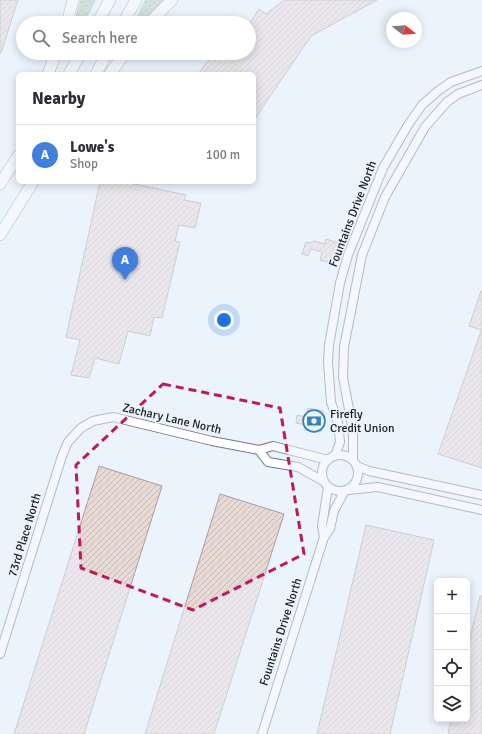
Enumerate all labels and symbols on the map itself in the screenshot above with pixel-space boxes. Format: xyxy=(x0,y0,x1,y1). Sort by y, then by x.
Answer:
north arrow xyxy=(386,12,422,48)
street label: Fountains Drive North xyxy=(326,159,380,269)
pin: A xyxy=(112,247,138,280)
your location xyxy=(214,310,234,330)
street label: Zachary Lane North xyxy=(121,400,223,438)
place label: Firefly Credit Union xyxy=(330,407,394,436)
bank icon: Firefly Credit Union xyxy=(301,408,327,434)
street label: 73rd Place North xyxy=(5,491,45,579)
street label: Fountains Drive North xyxy=(256,576,306,688)

